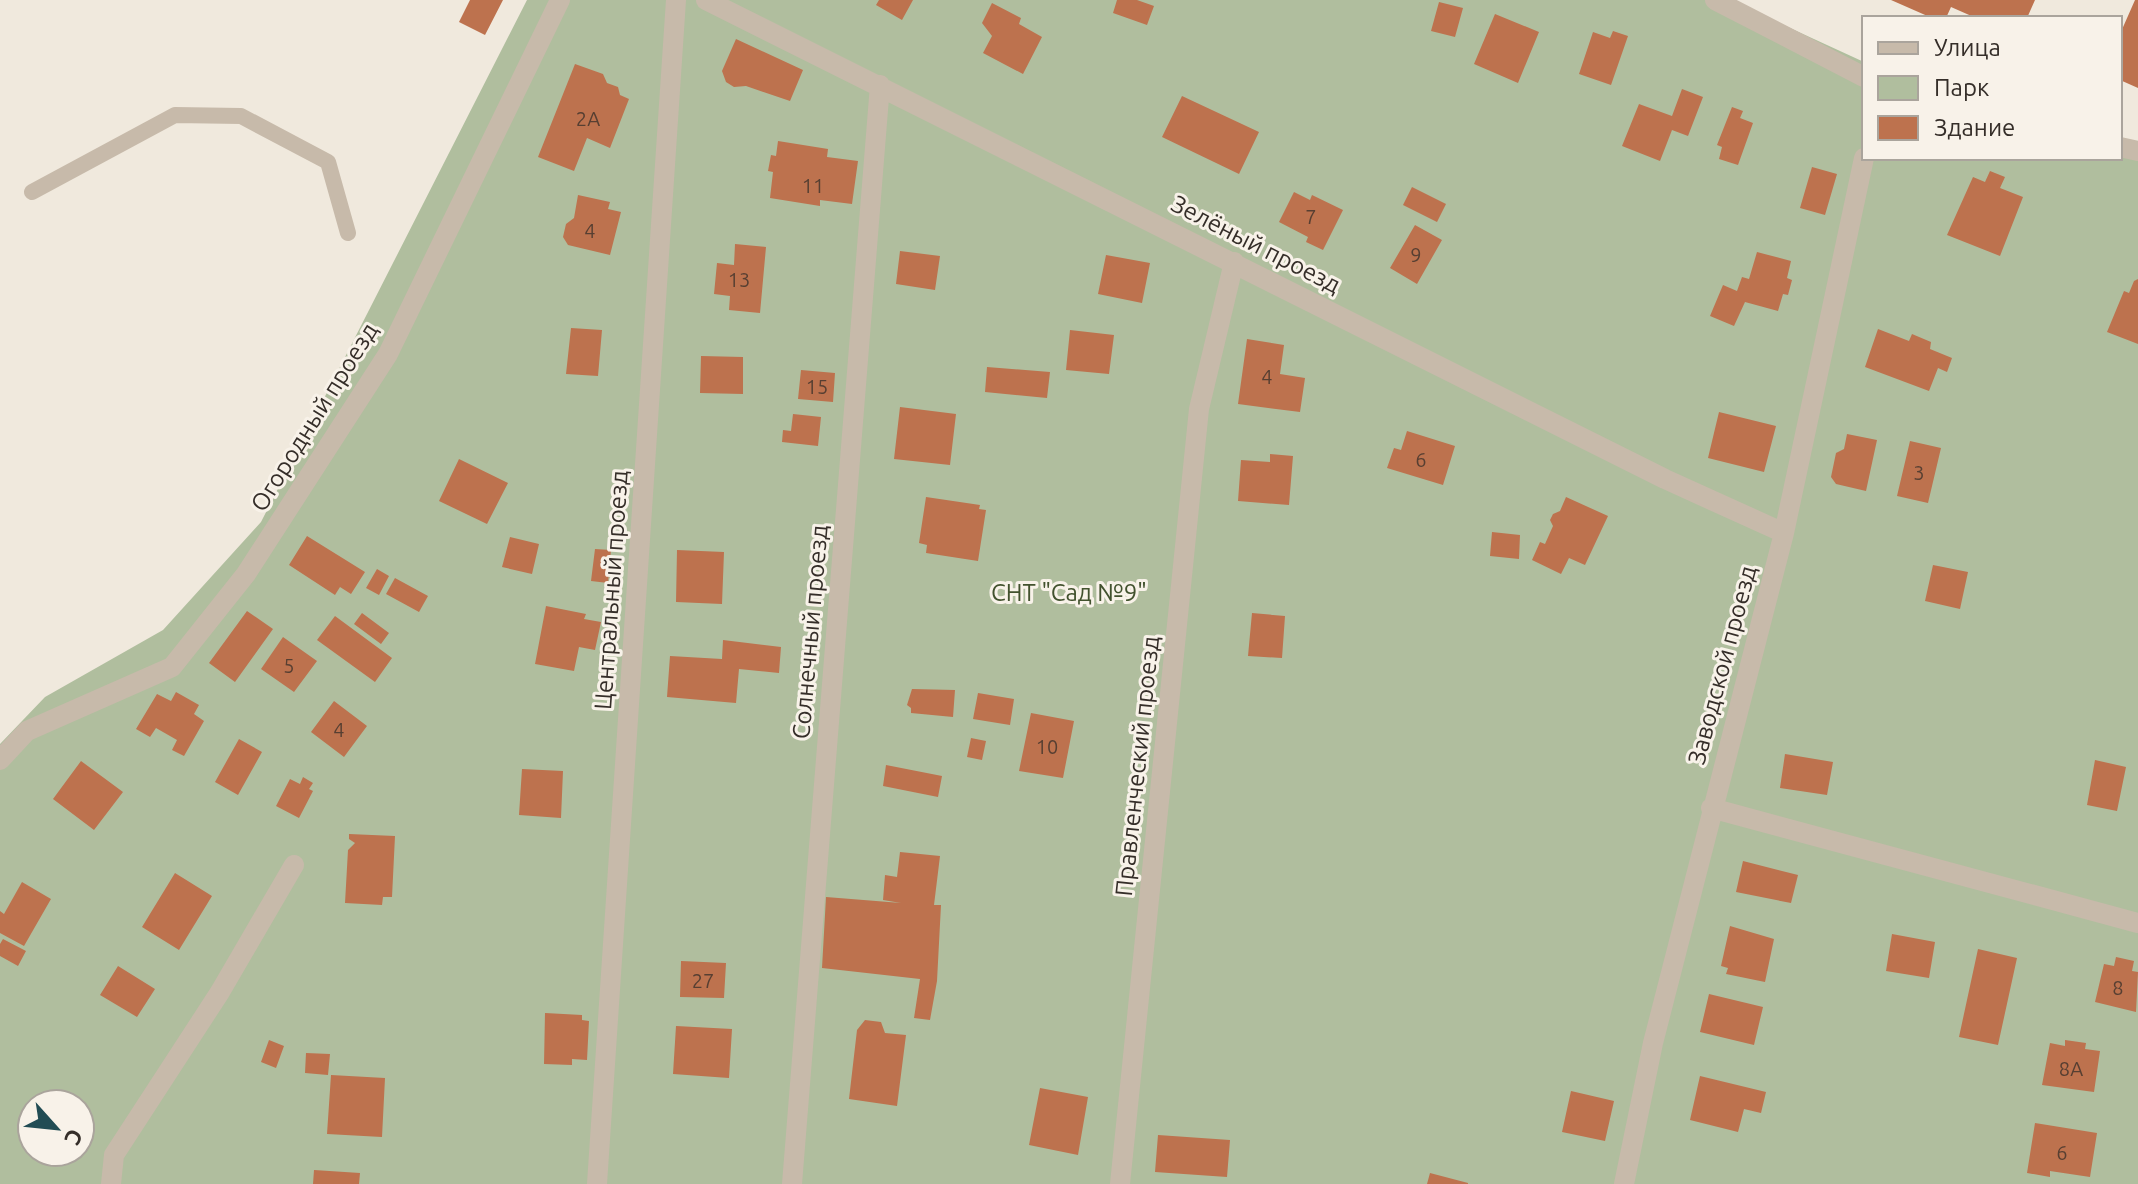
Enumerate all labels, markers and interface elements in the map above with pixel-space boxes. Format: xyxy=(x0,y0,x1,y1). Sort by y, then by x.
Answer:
legend xyxy=(1862,16,2122,160)
text: Улица xyxy=(1934,34,2001,61)
text: Парк xyxy=(1934,74,1989,101)
house number: 2А xyxy=(576,107,600,130)
text: Здание xyxy=(1934,114,2015,141)
house number: 11 xyxy=(802,174,824,197)
street label: Зелёный проезд xyxy=(1167,190,1345,298)
house number: 7 xyxy=(1305,205,1317,228)
house number: 4 xyxy=(584,219,596,242)
house number: 9 xyxy=(1410,243,1422,266)
house number: 13 xyxy=(728,268,750,291)
street label: Огородный проезд xyxy=(245,318,383,516)
house number: 4 xyxy=(1261,365,1273,388)
house number: 15 xyxy=(806,375,828,398)
house number: 6 xyxy=(1415,448,1427,471)
house number: 3 xyxy=(1913,461,1925,484)
street label: Центральный проезд xyxy=(589,469,633,711)
street label: Солнечный проезд xyxy=(787,524,833,740)
street label: Заводской проезд xyxy=(1682,563,1762,767)
park label: СНТ "Сад №9" xyxy=(991,579,1147,606)
street label: Правленческий проезд xyxy=(1110,635,1164,897)
house number: 5 xyxy=(283,654,295,677)
house number: 4 xyxy=(333,718,345,741)
house number: 10 xyxy=(1036,735,1058,758)
house number: 27 xyxy=(692,969,714,992)
house number: 8 xyxy=(2112,976,2124,999)
house number: 8А xyxy=(2059,1057,2083,1080)
north arrow xyxy=(16,1088,96,1168)
text: С xyxy=(60,1125,89,1149)
house number: 6 xyxy=(2056,1141,2068,1164)

